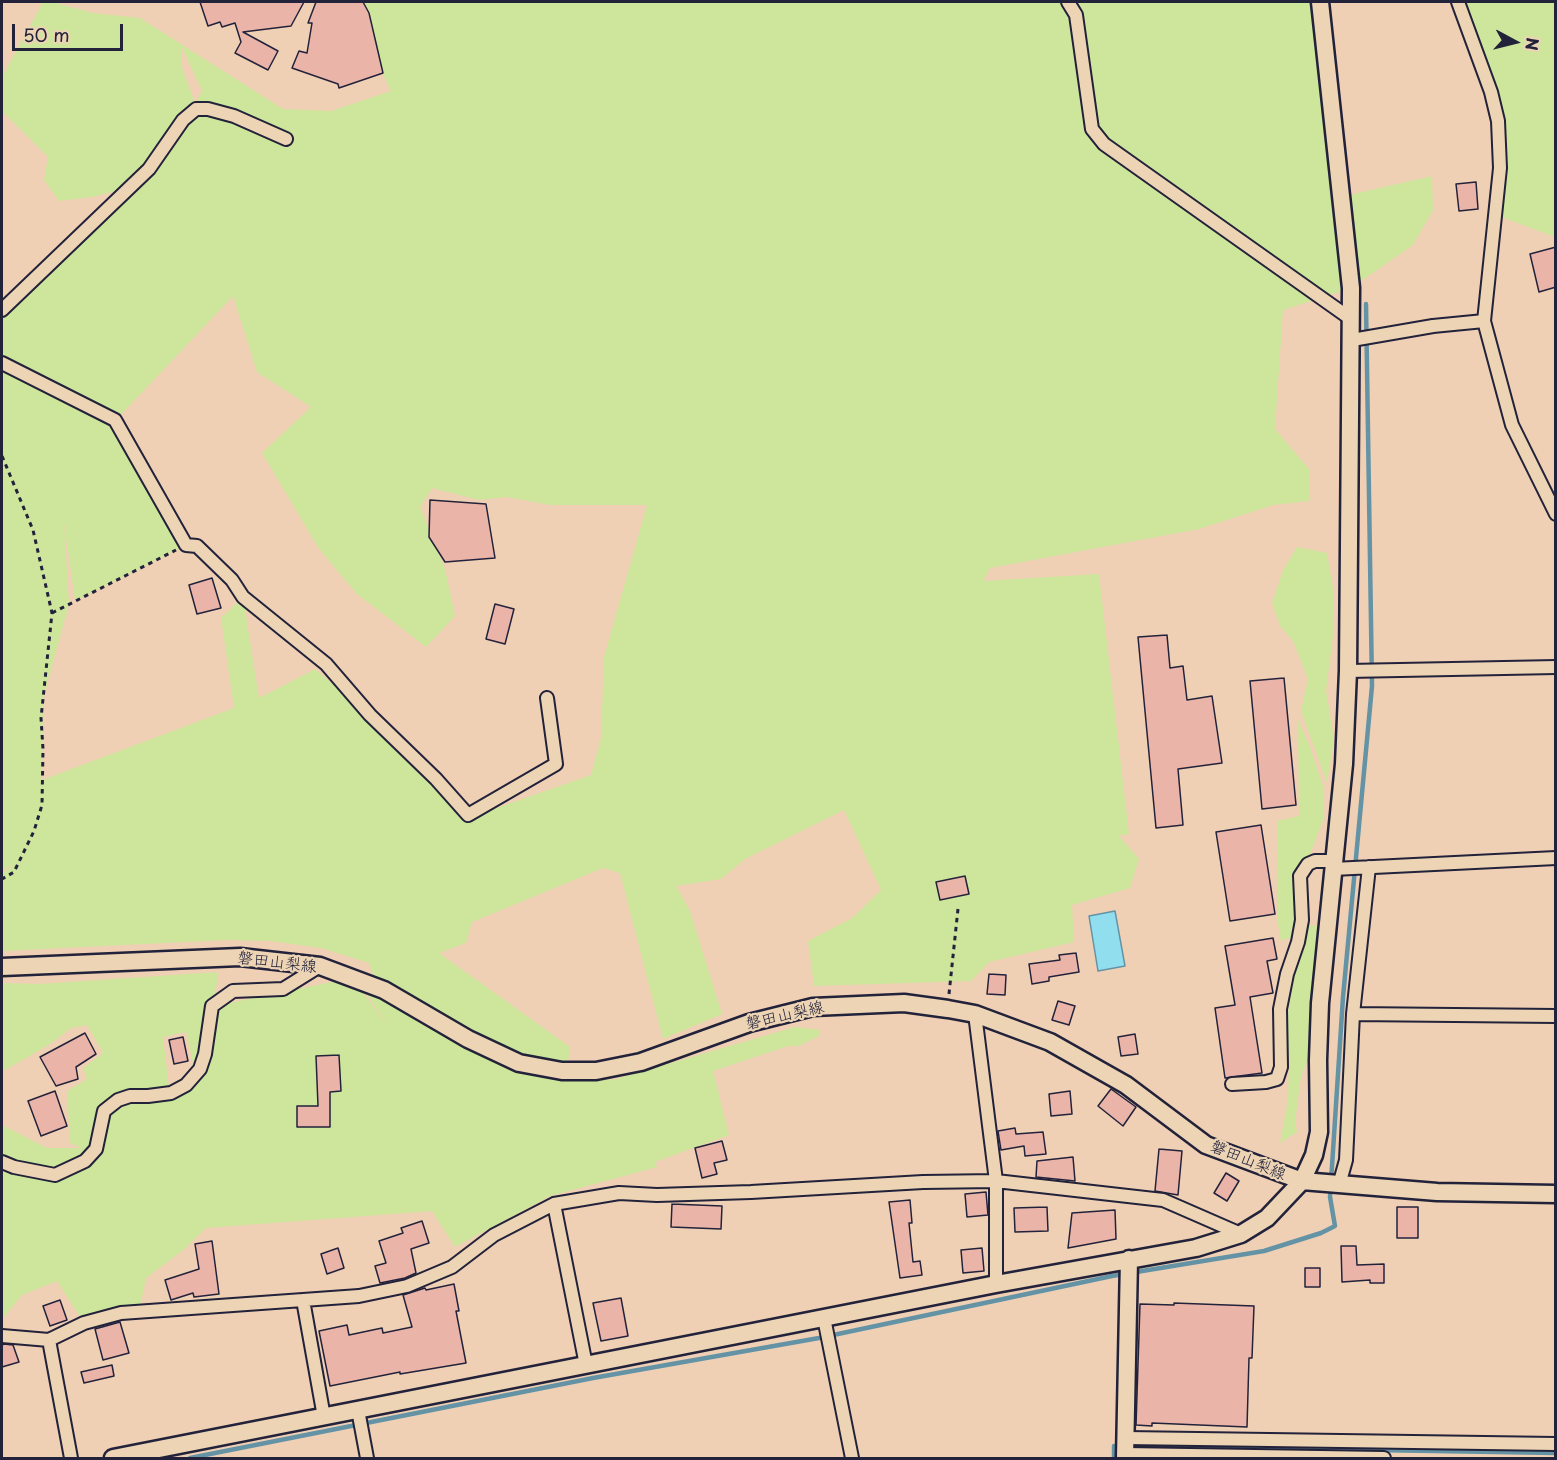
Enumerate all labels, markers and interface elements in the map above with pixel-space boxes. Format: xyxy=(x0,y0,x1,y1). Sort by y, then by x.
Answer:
scale bar xyxy=(15,12,126,50)
north arrow xyxy=(1485,12,1545,72)
text: 50 m xyxy=(23,21,70,48)
text: N xyxy=(1520,36,1546,52)
street label: 磐田山梨線 xyxy=(236,949,318,977)
street label: 磐田山梨線 xyxy=(744,998,826,1034)
street label: 磐田山梨線 xyxy=(1207,1137,1289,1185)

